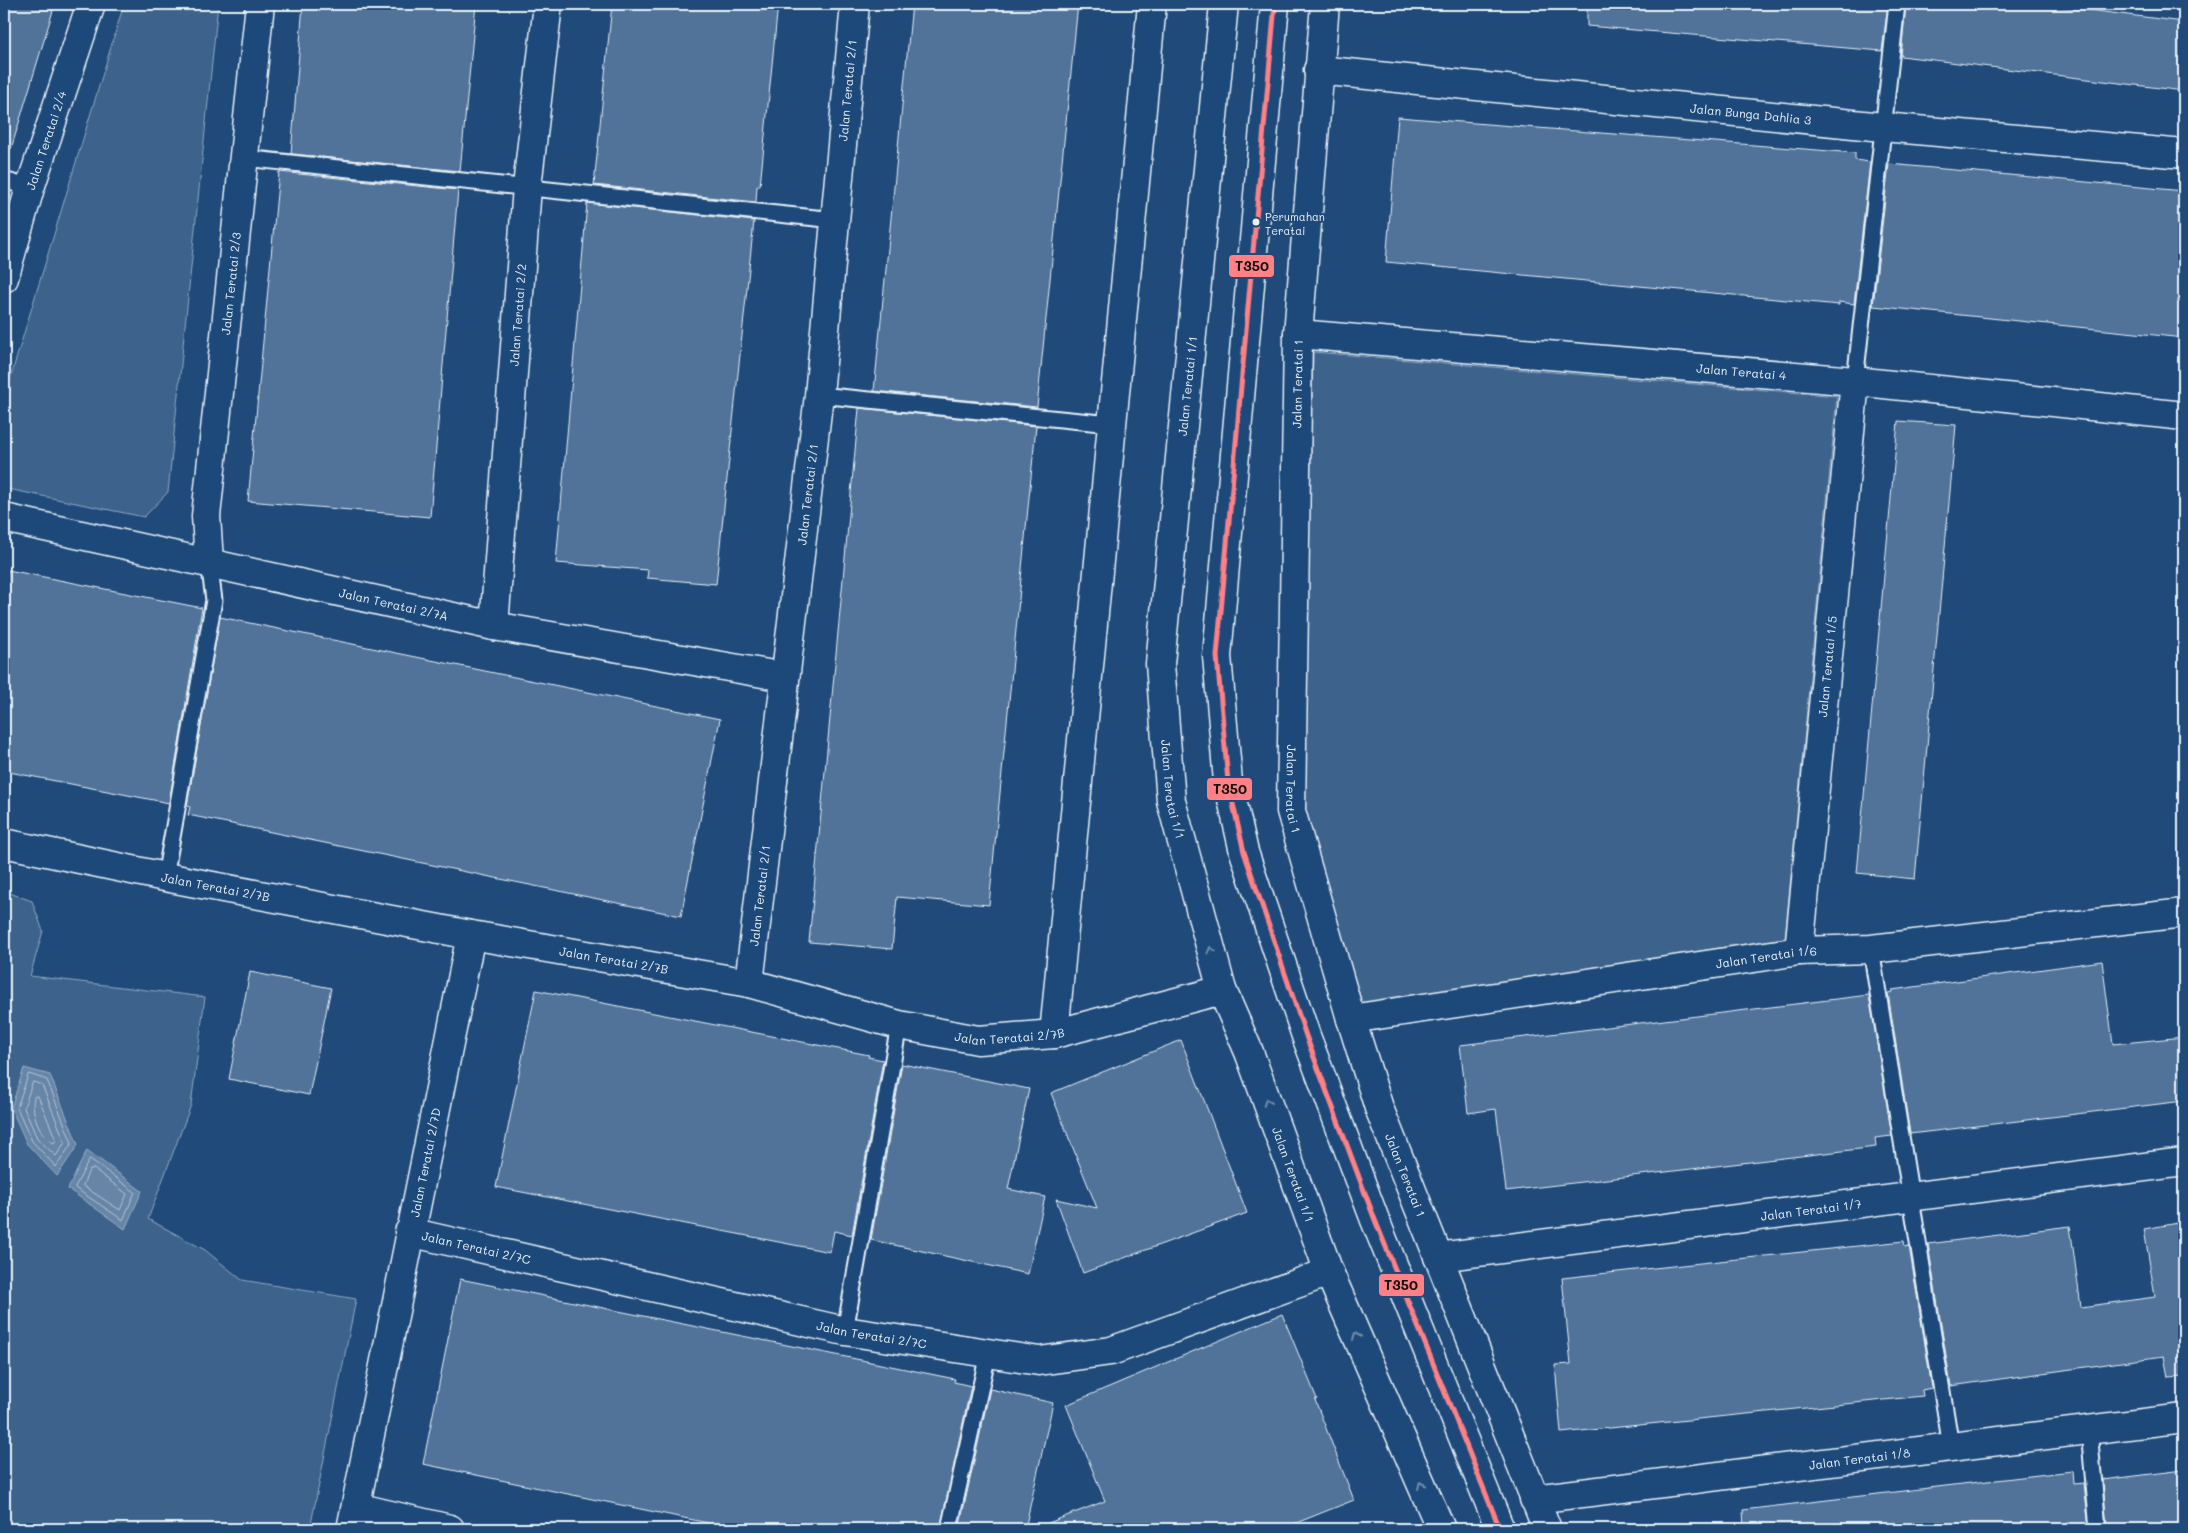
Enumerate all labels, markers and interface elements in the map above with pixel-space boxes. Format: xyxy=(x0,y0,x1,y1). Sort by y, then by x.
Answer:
street label: Jalan Teratai 2/1 xyxy=(834,39,860,142)
street label: Jalan Teratai 2/4 xyxy=(22,89,70,192)
street label: Jalan Bunga Dahlia 3 xyxy=(1689,100,1812,128)
place label: Perumahan Teratai xyxy=(1265,209,1325,238)
marker: Perumahan Teratai xyxy=(1251,217,1261,227)
street label: Jalan Teratai 2/3 xyxy=(217,231,244,335)
line badge: T350 xyxy=(1228,254,1275,278)
text: T350 xyxy=(1235,256,1269,275)
street label: Jalan Teratai 2/2 xyxy=(506,263,529,367)
street label: Jalan Teratai 1/1 xyxy=(1174,335,1200,437)
street label: Jalan Teratai 1 xyxy=(1288,340,1306,428)
street label: Jalan Teratai 4 xyxy=(1696,360,1787,383)
street label: Jalan Teratai 2/1 xyxy=(793,443,821,546)
street label: Jalan Teratai 2/7A xyxy=(338,584,450,624)
street label: Jalan Teratai 1/5 xyxy=(1814,615,1840,718)
street label: Jalan Teratai 1/1 xyxy=(1158,739,1189,840)
street label: Jalan Teratai 1 xyxy=(1283,745,1305,834)
line badge: T350 xyxy=(1206,777,1253,801)
text: T350 xyxy=(1213,779,1247,798)
street label: Jalan Teratai 2/1 xyxy=(745,844,773,947)
street label: Jalan Teratai 2/7B xyxy=(160,868,271,905)
street label: Jalan Teratai 2/7B xyxy=(558,942,670,977)
street label: Jalan Teratai 1/6 xyxy=(1715,943,1817,972)
one-way arrow xyxy=(1206,945,1217,954)
street label: Jalan Teratai 2/7B xyxy=(954,1024,1066,1048)
one-way arrow xyxy=(1263,1098,1273,1107)
street label: Jalan Teratai 2/7D xyxy=(406,1106,444,1218)
street label: Jalan Teratai 1/1 xyxy=(1269,1124,1318,1224)
street label: Jalan Teratai 1 xyxy=(1382,1131,1430,1219)
street label: Jalan Teratai 1/7 xyxy=(1760,1195,1863,1224)
street label: Jalan Teratai 2/7C xyxy=(420,1227,533,1267)
line badge: T350 xyxy=(1378,1273,1425,1297)
text: T350 xyxy=(1384,1275,1418,1294)
street label: Jalan Teratai 2/7C xyxy=(815,1317,928,1352)
one-way arrow xyxy=(1352,1332,1363,1341)
street label: Jalan Teratai 1/8 xyxy=(1808,1444,1911,1473)
one-way arrow xyxy=(1417,1481,1428,1490)

